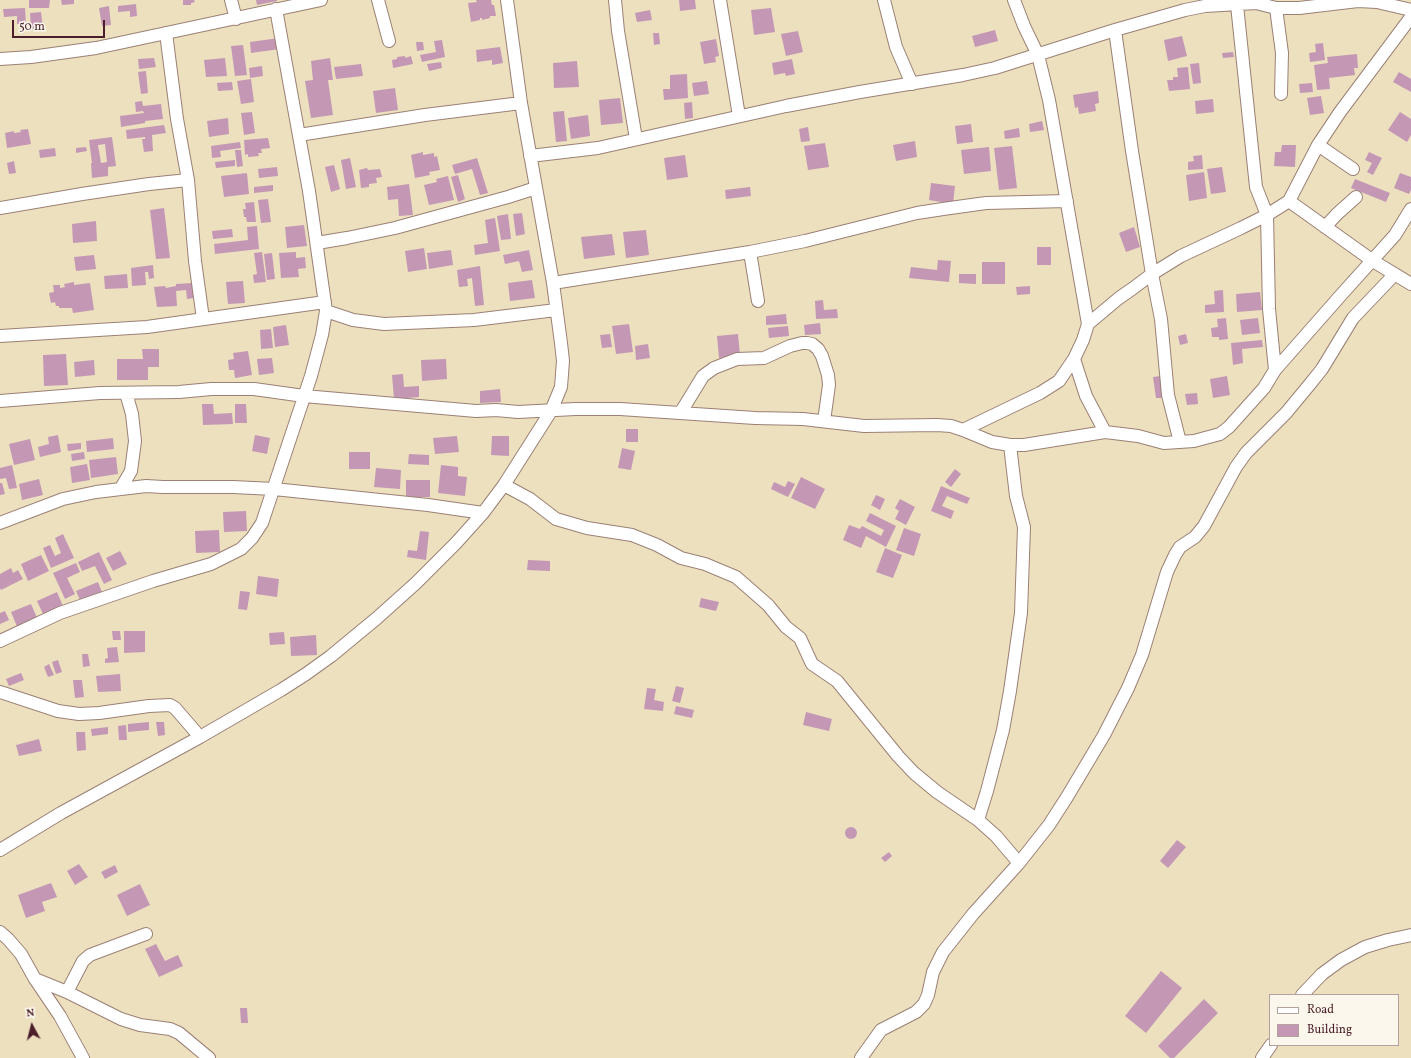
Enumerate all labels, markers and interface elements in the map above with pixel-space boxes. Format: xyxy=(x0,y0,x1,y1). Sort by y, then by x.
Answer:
scale bar xyxy=(14,12,107,38)
text: 50 m xyxy=(19,19,45,35)
legend xyxy=(1269,994,1399,1046)
text: Road xyxy=(1307,1002,1334,1018)
north arrow xyxy=(12,1006,52,1046)
text: N xyxy=(26,1006,35,1022)
text: Building xyxy=(1307,1022,1352,1038)

